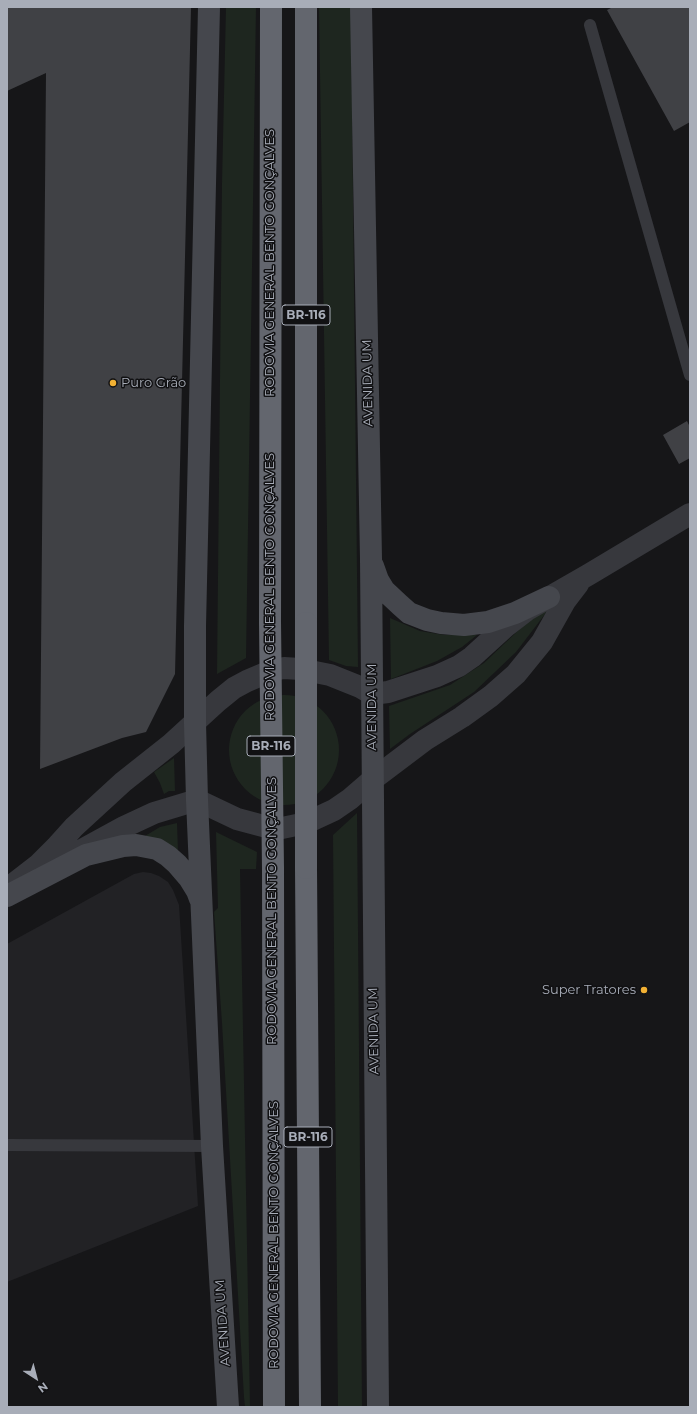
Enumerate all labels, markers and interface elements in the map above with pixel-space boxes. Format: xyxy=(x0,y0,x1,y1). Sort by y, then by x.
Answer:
street label: RODOVIA GENERAL BENTO GONÇALVES xyxy=(262,129,278,397)
road number: BR-116 xyxy=(282,305,330,325)
street label: AVENIDA UM xyxy=(359,339,377,427)
place label: Puro Grão xyxy=(121,375,186,391)
marker: Puro Grão xyxy=(108,378,118,388)
street label: RODOVIA GENERAL BENTO GONÇALVES xyxy=(262,453,278,721)
street label: AVENIDA UM xyxy=(364,664,380,750)
road number: BR-116 xyxy=(247,736,295,756)
street label: RODOVIA GENERAL BENTO GONÇALVES xyxy=(264,777,280,1045)
place label: Super Tratores xyxy=(542,982,636,998)
marker: Super Tratores xyxy=(639,985,649,995)
street label: AVENIDA UM xyxy=(365,987,383,1075)
street label: RODOVIA GENERAL BENTO GONÇALVES xyxy=(266,1101,282,1369)
road number: BR-116 xyxy=(284,1127,332,1147)
street label: AVENIDA UM xyxy=(212,1279,234,1367)
north arrow xyxy=(16,1358,56,1398)
text: N xyxy=(35,1379,51,1396)

